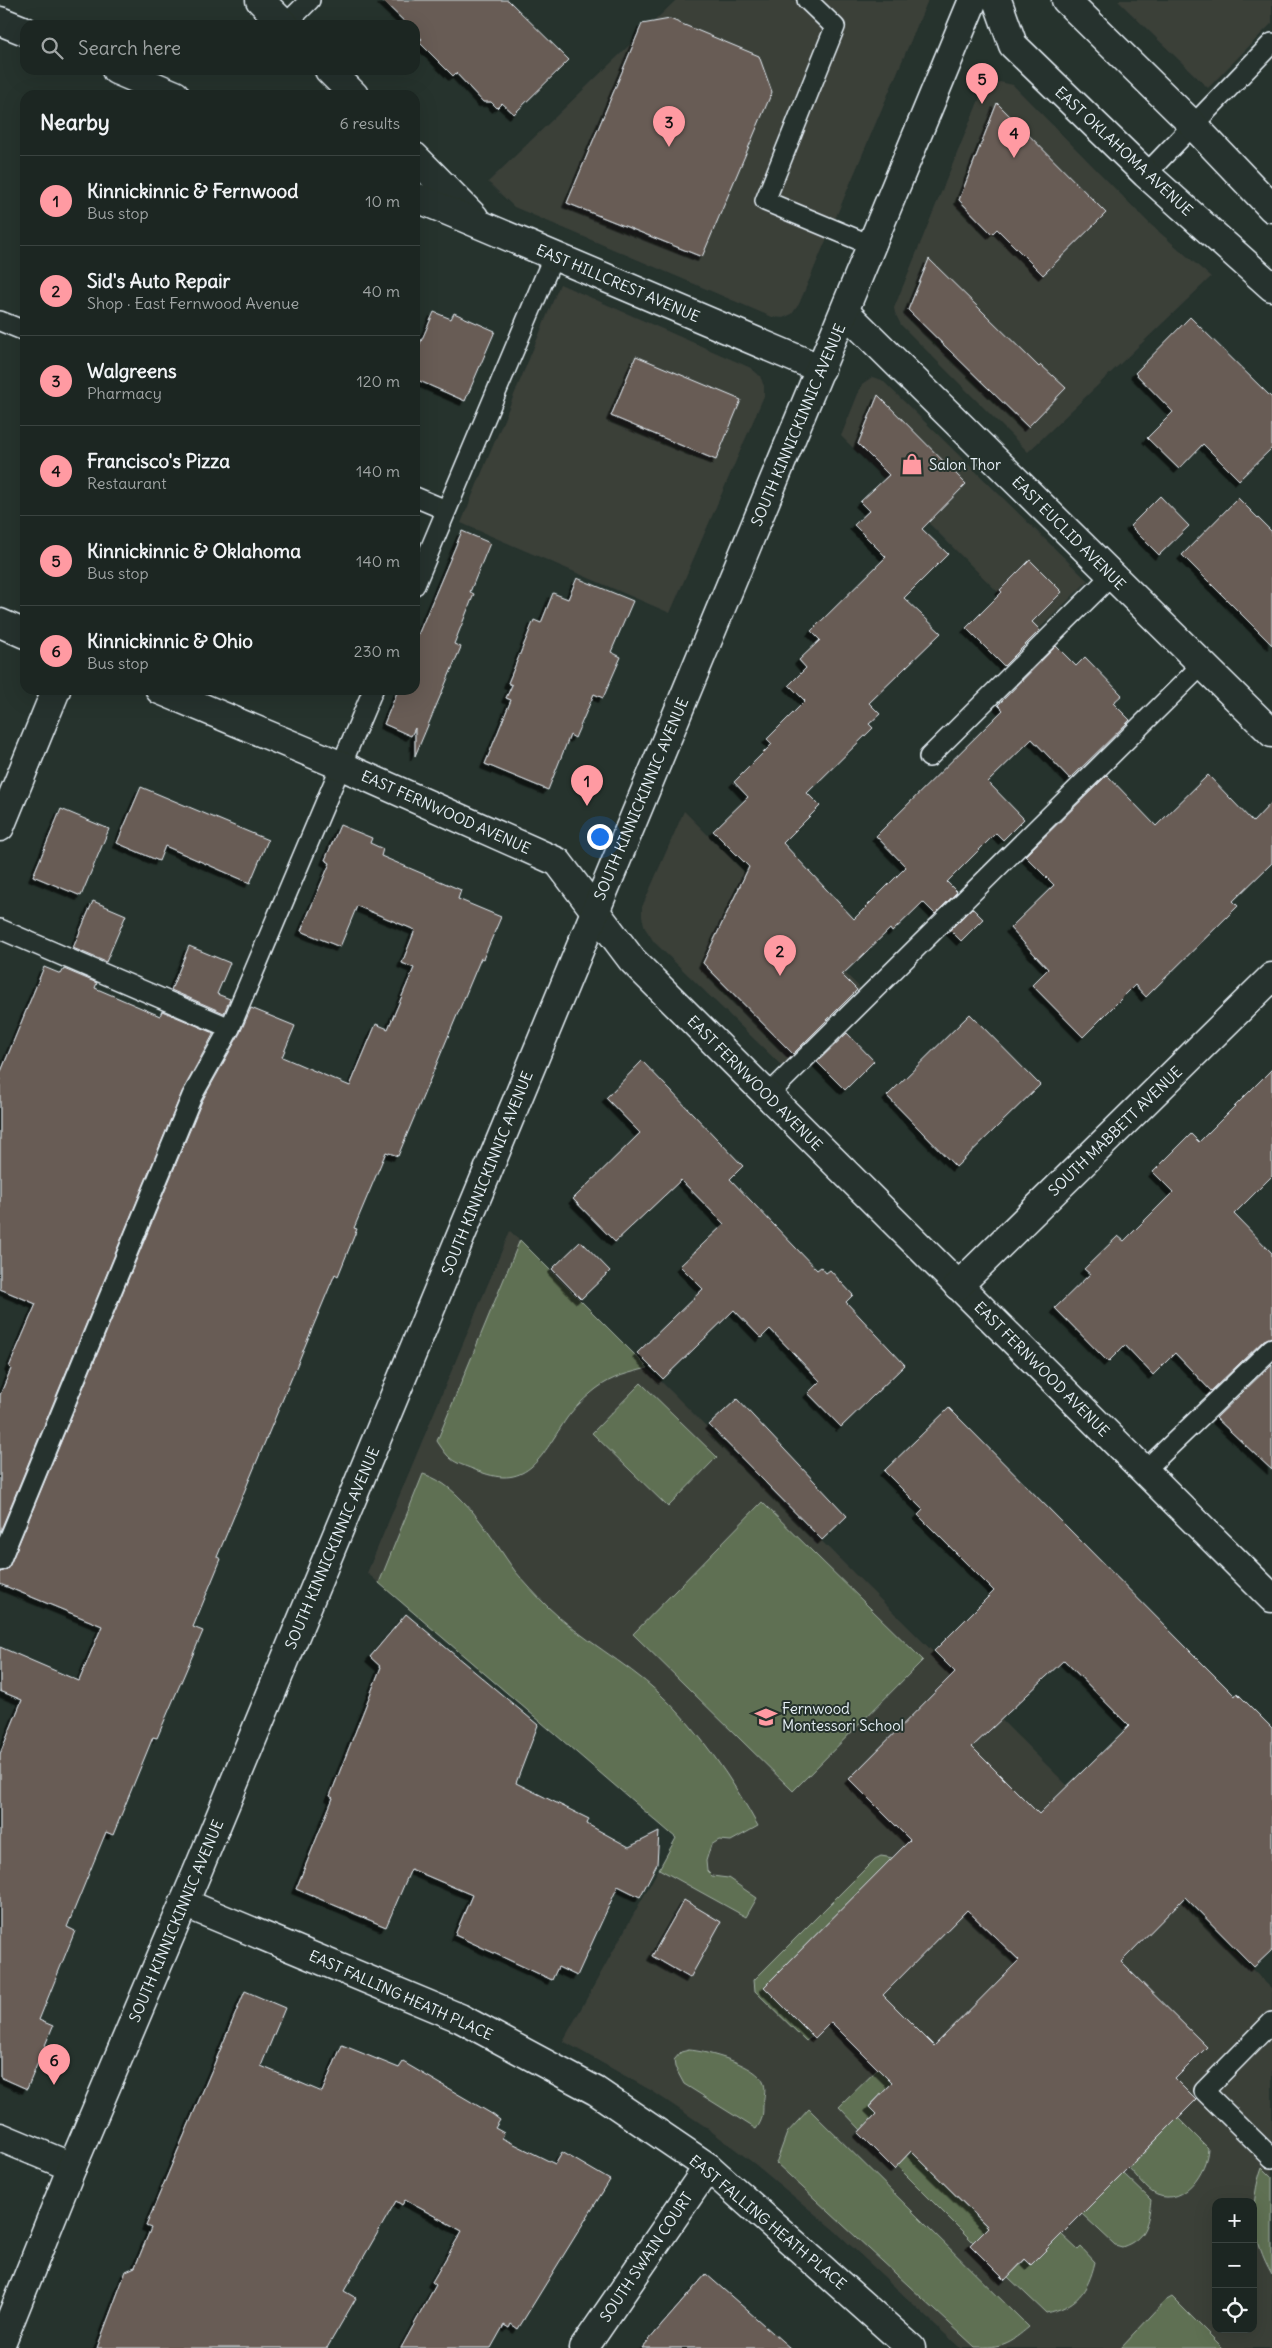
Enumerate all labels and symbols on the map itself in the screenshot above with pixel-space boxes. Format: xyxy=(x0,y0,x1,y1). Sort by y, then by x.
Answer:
pin: 5 xyxy=(966,63,998,104)
street label: EAST OKLAHOMA AVENUE xyxy=(1051,82,1197,220)
pin: 3 xyxy=(653,106,685,147)
pin: 4 xyxy=(998,117,1030,158)
street label: EAST HILLCREST AVENUE xyxy=(533,240,703,326)
street label: SOUTH KINNICKINNIC AVENUE xyxy=(747,321,849,529)
shop icon: Salon Thor xyxy=(899,451,925,477)
place label: Salon Thor xyxy=(929,455,1001,474)
street label: EAST EUCLID AVENUE xyxy=(1008,472,1130,594)
street label: SOUTH KINNICKINNIC AVENUE xyxy=(590,695,692,903)
pin: 1 xyxy=(571,765,603,806)
street label: EAST FERNWOOD AVENUE xyxy=(358,766,534,858)
your location xyxy=(587,824,613,850)
pin: 2 xyxy=(764,935,796,976)
street label: EAST FERNWOOD AVENUE xyxy=(683,1011,827,1155)
street label: SOUTH MABBETT AVENUE xyxy=(1044,1062,1186,1200)
street label: SOUTH KINNICKINNIC AVENUE xyxy=(437,1068,537,1278)
street label: EAST FERNWOOD AVENUE xyxy=(970,1297,1114,1441)
street label: SOUTH KINNICKINNIC AVENUE xyxy=(281,1444,383,1652)
place label: Fernwood Montessori School xyxy=(782,1699,904,1735)
school or university icon: Fernwood Montessori School xyxy=(753,1704,779,1730)
street label: SOUTH KINNICKINNIC AVENUE xyxy=(125,1817,227,2025)
street label: EAST FALLING HEATH PLACE xyxy=(306,1946,496,2044)
pin: 6 xyxy=(38,2044,70,2085)
street label: EAST FALLING HEATH PLACE xyxy=(686,2151,851,2293)
street label: SOUTH SWAIN COURT xyxy=(595,2188,697,2326)

